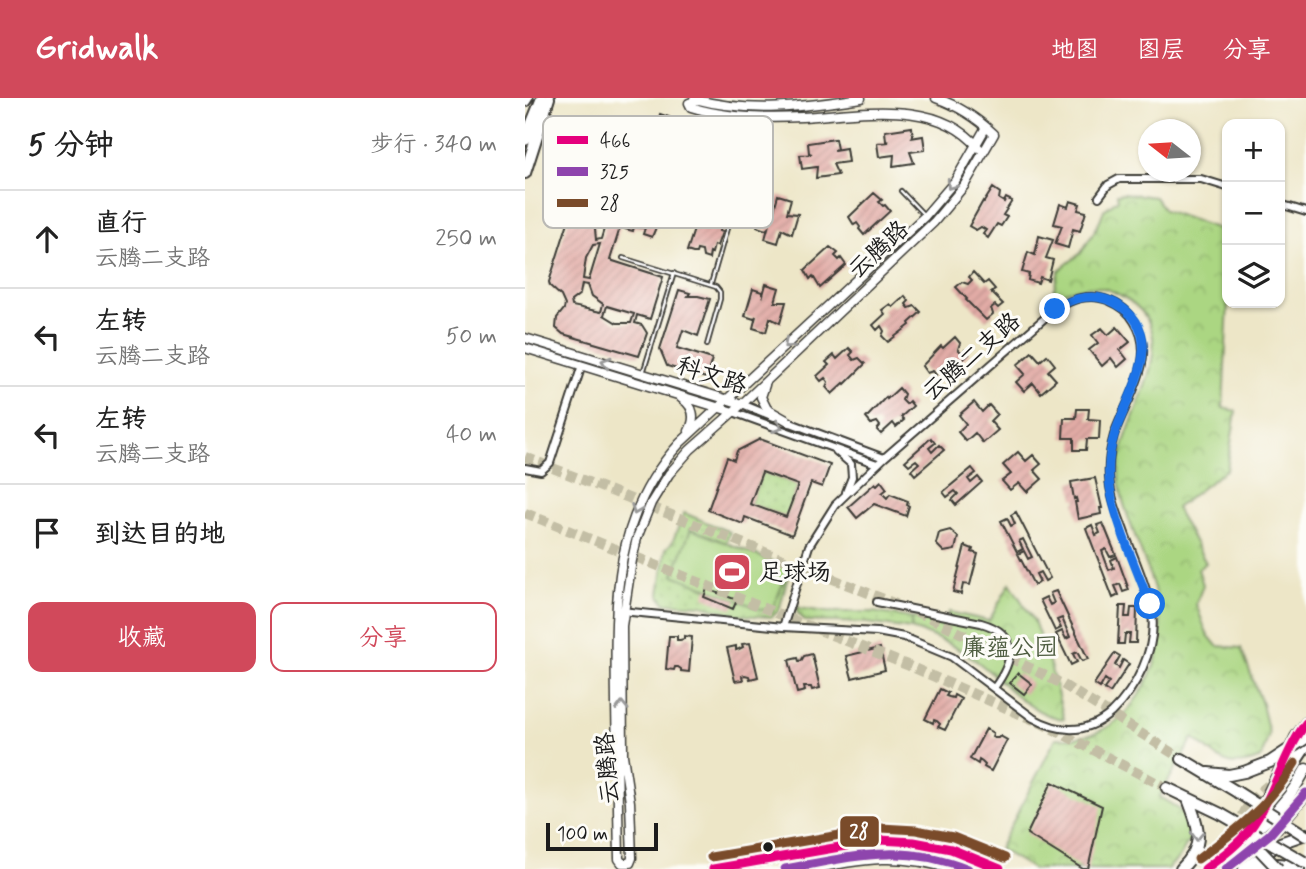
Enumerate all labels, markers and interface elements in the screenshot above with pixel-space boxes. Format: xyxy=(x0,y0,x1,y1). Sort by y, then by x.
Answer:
text: Gridwalk xyxy=(35,27,159,71)
text: 地图 xyxy=(1051,35,1099,66)
text: 图层 xyxy=(1137,35,1185,66)
text: 分享 xyxy=(1223,35,1271,66)
legend xyxy=(543,116,773,228)
north arrow xyxy=(1138,119,1201,182)
map controls xyxy=(1222,119,1285,308)
button: + xyxy=(1222,119,1285,182)
text: 5 分钟 xyxy=(28,126,114,165)
text: 466 xyxy=(600,129,631,154)
text: 步行 · 340 m xyxy=(371,130,497,160)
text: 325 xyxy=(600,160,629,185)
one-way arrow xyxy=(947,178,959,190)
button: − xyxy=(1222,182,1285,245)
text: 28 xyxy=(600,192,620,217)
text: 直行 xyxy=(95,207,147,241)
street label: 云腾路 xyxy=(842,214,916,286)
icon: ahead xyxy=(28,220,66,258)
text: 250 m xyxy=(435,224,497,254)
text: 云腾二支路 xyxy=(95,244,210,274)
button: layers xyxy=(1222,245,1285,308)
route end xyxy=(1039,293,1070,324)
text: 左转 xyxy=(95,305,147,339)
street label: 云腾二支路 xyxy=(917,306,1027,408)
icon: left xyxy=(28,318,66,356)
text: 50 m xyxy=(446,322,497,352)
one-way arrow xyxy=(783,336,796,348)
text: 云腾二支路 xyxy=(95,342,210,372)
street label: 科文路 xyxy=(673,351,751,402)
one-way arrow xyxy=(600,356,612,371)
text: 左转 xyxy=(95,403,147,437)
icon: left xyxy=(28,416,66,454)
one-way arrow xyxy=(771,419,783,433)
text: 40 m xyxy=(446,420,497,450)
text: 云腾二支路 xyxy=(95,440,210,470)
one-way arrow xyxy=(631,504,645,516)
icon: arrive xyxy=(28,514,66,552)
text: 到达目的地 xyxy=(95,518,225,552)
sports icon: 足球场 xyxy=(711,551,753,593)
place label: 足球场 xyxy=(759,558,831,589)
route start xyxy=(1134,588,1165,619)
button: 收藏 xyxy=(28,602,256,672)
button: 分享 xyxy=(270,602,497,672)
park label: 廉蕴公园 xyxy=(962,633,1058,664)
one-way arrow xyxy=(614,701,630,711)
street label: 云腾路 xyxy=(590,731,627,805)
line badge: 28 xyxy=(839,815,880,848)
scale bar xyxy=(546,820,658,852)
text: 28 xyxy=(849,820,869,845)
text: 100 m xyxy=(557,822,608,847)
one-way arrow xyxy=(1189,831,1204,842)
unlabelled marker xyxy=(761,840,775,854)

